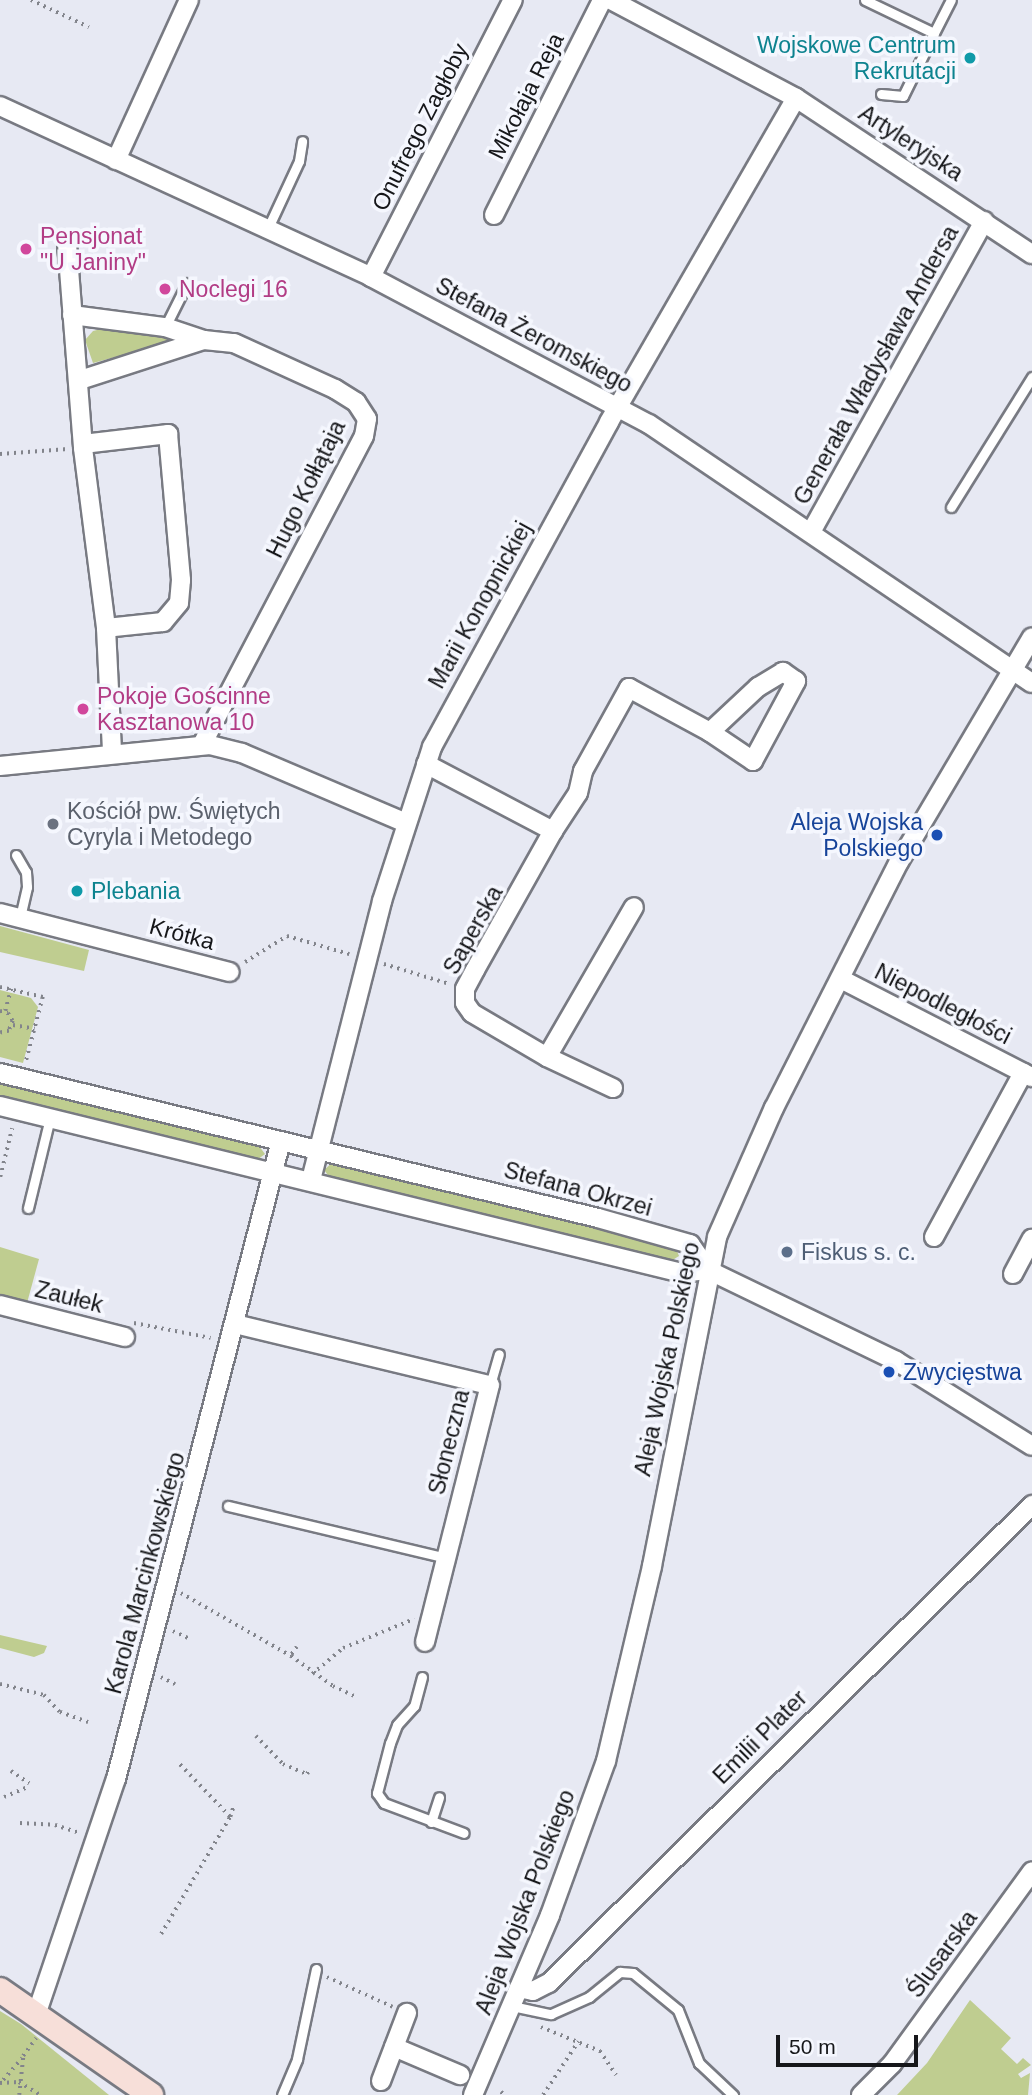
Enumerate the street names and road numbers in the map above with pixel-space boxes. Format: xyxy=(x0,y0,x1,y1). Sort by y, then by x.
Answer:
street label: Mikołaja Reja xyxy=(482,28,570,164)
street label: Onufrego Zagłoby xyxy=(366,39,474,215)
street label: Artyleryjska xyxy=(854,99,968,187)
street label: Generała Władysława Andersa xyxy=(787,220,965,510)
street label: Stefana Żeromskiego xyxy=(431,271,637,399)
street label: Hugo Kołłątaja xyxy=(261,416,351,562)
street label: Marii Konopnickiej xyxy=(423,517,537,693)
street label: Saperska xyxy=(437,881,509,979)
street label: Krótka xyxy=(146,912,218,956)
street label: Niepodległości xyxy=(870,958,1016,1050)
street label: Stefana Okrzei xyxy=(501,1156,655,1222)
street label: Aleja Wojska Polskiego xyxy=(629,1239,705,1479)
street label: Zaułek xyxy=(32,1275,106,1319)
street label: Słoneczna xyxy=(423,1387,475,1497)
street label: Karola Marcinkowskiego xyxy=(99,1449,191,1697)
street label: Emilii Plater xyxy=(707,1684,813,1790)
street label: Aleja Wojska Polskiego xyxy=(469,1786,581,2018)
street label: Ślusarska xyxy=(901,1905,983,2003)

